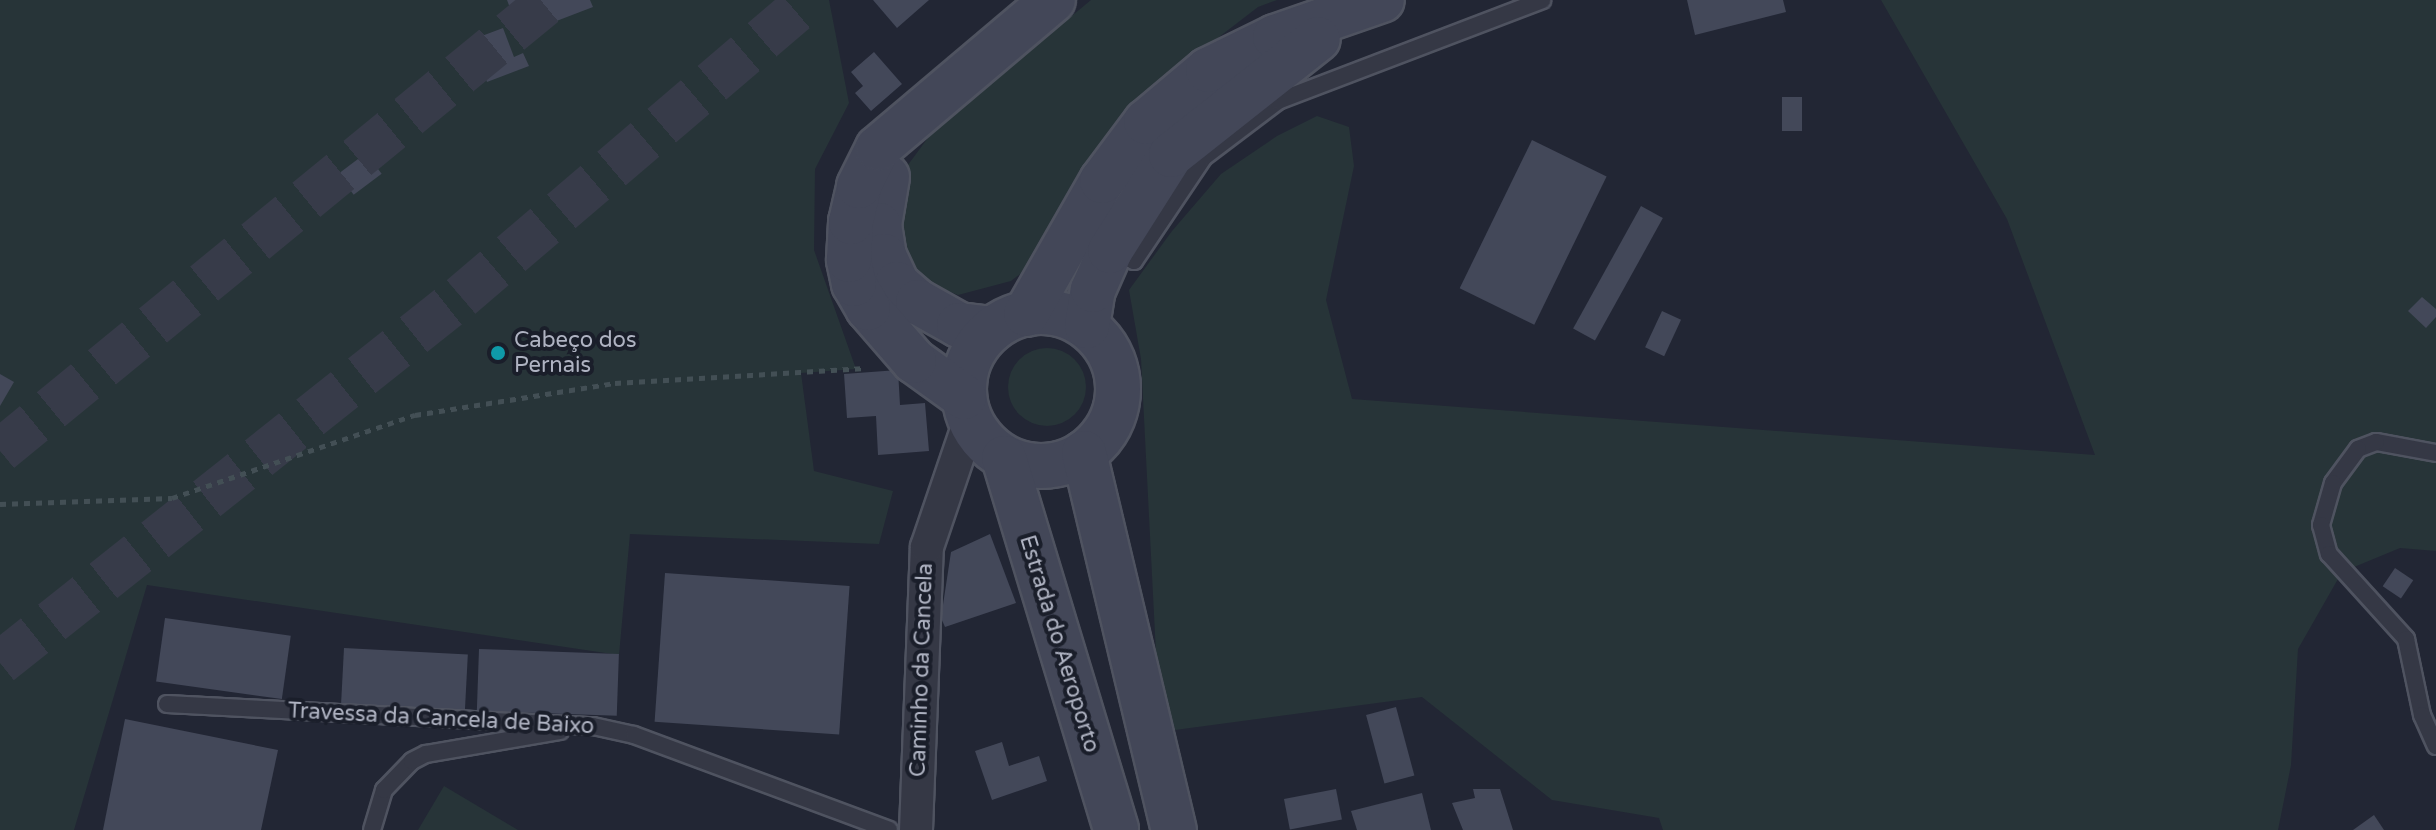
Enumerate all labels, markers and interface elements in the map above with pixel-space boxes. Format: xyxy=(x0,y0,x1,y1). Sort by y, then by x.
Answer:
place label: Cabeço dos Pernais xyxy=(514,327,637,378)
marker: Cabeço dos Pernais xyxy=(489,344,507,362)
street label: Estrada do Aeroporto xyxy=(1013,532,1105,756)
street label: Caminho da Cancela xyxy=(905,563,939,777)
street label: Travessa da Cancela de Baixo xyxy=(287,698,595,740)

